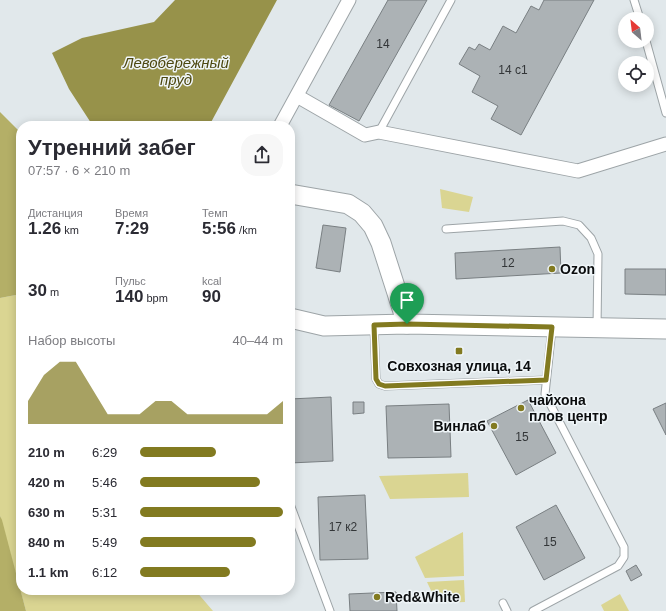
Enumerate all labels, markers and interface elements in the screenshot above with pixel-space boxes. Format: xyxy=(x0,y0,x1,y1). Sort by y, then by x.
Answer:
north arrow xyxy=(618,12,654,48)
map controls xyxy=(618,12,654,92)
house number: 14 xyxy=(376,37,390,51)
water label: Левобережный пруд xyxy=(122,54,230,88)
button: locate xyxy=(618,56,654,92)
house number: 14 с1 xyxy=(498,63,528,77)
button: share xyxy=(241,134,283,176)
text: Утренний забег xyxy=(28,135,196,160)
text: 07:57 · 6 × 210 m xyxy=(28,163,130,178)
text: Дистанция xyxy=(28,207,83,219)
text: Время xyxy=(115,207,148,219)
text: Темп xyxy=(202,207,228,219)
text: 1.26 xyxy=(28,219,61,238)
text: 7:29 xyxy=(115,219,149,238)
text: 5:56 xyxy=(202,219,236,238)
text: km xyxy=(61,224,79,236)
text: /km xyxy=(236,224,257,236)
house number: 12 xyxy=(501,256,515,270)
place label: Ozon xyxy=(560,261,595,277)
marker: Ozon xyxy=(547,264,557,274)
text: Пульс xyxy=(115,275,146,287)
text: kcal xyxy=(202,275,222,287)
text: 30 xyxy=(28,281,47,300)
pin xyxy=(390,283,424,324)
text: m xyxy=(47,286,59,298)
text: 140 xyxy=(115,287,143,306)
text: 90 xyxy=(202,287,221,306)
icon: arrive xyxy=(396,289,418,311)
text: bpm xyxy=(143,292,168,304)
text: Набор высоты xyxy=(28,333,115,348)
text: 40–44 m xyxy=(232,333,283,348)
marker: Совхозная улица, 14 xyxy=(454,346,464,356)
place label: Совхозная улица, 14 xyxy=(387,358,531,374)
place label: чайхона плов центр xyxy=(529,392,607,424)
marker: чайхона плов центр xyxy=(516,403,526,413)
place label: Винлаб xyxy=(434,418,486,434)
marker: Винлаб xyxy=(489,421,499,431)
house number: 15 xyxy=(515,430,529,444)
text: 210 m xyxy=(28,445,65,460)
text: 6:29 xyxy=(92,445,117,460)
text: 420 m xyxy=(28,475,65,490)
text: 5:46 xyxy=(92,475,117,490)
text: 630 m xyxy=(28,505,65,520)
text: 5:31 xyxy=(92,505,117,520)
house number: 17 к2 xyxy=(329,520,358,534)
text: 840 m xyxy=(28,535,65,550)
text: 5:49 xyxy=(92,535,117,550)
house number: 15 xyxy=(543,535,557,549)
text: 1.1 km xyxy=(28,565,68,580)
text: 6:12 xyxy=(92,565,117,580)
place label: Red&White xyxy=(385,589,460,605)
marker: Red&White xyxy=(372,592,382,602)

